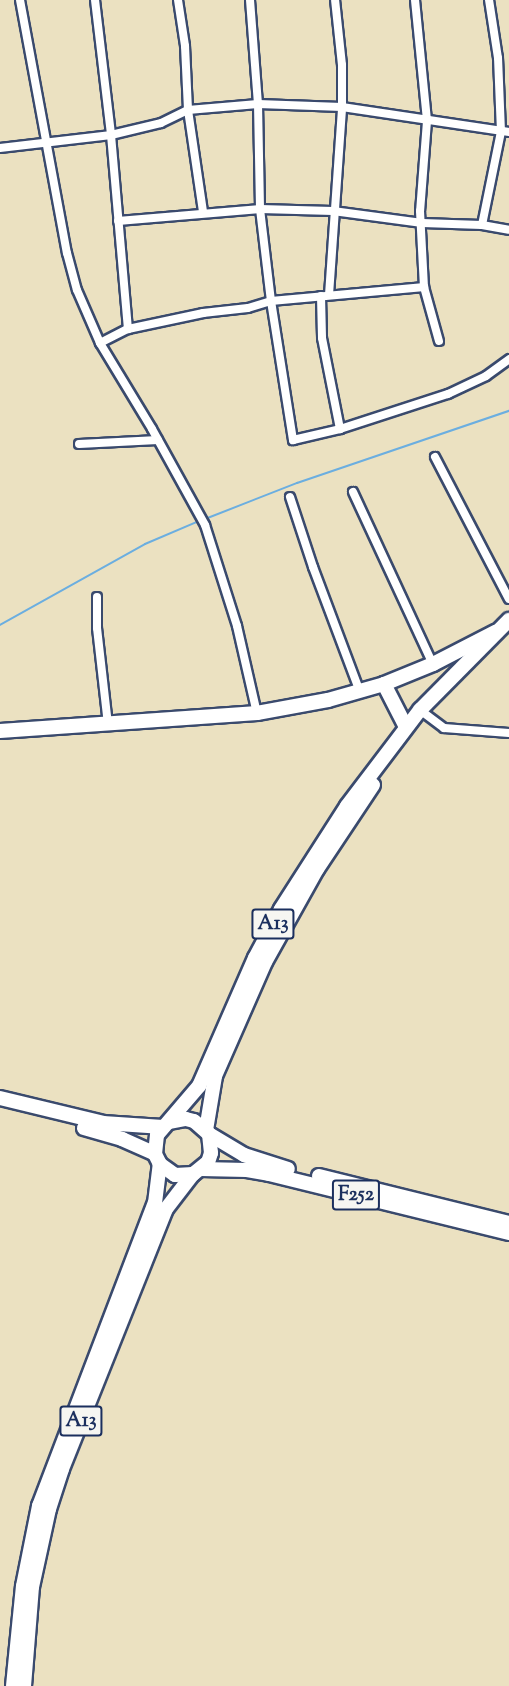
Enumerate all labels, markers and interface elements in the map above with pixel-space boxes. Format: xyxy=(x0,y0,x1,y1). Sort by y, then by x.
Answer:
road number: A13 xyxy=(250,907,296,941)
road number: F252 xyxy=(330,1178,382,1212)
road number: A13 xyxy=(58,1404,104,1438)

